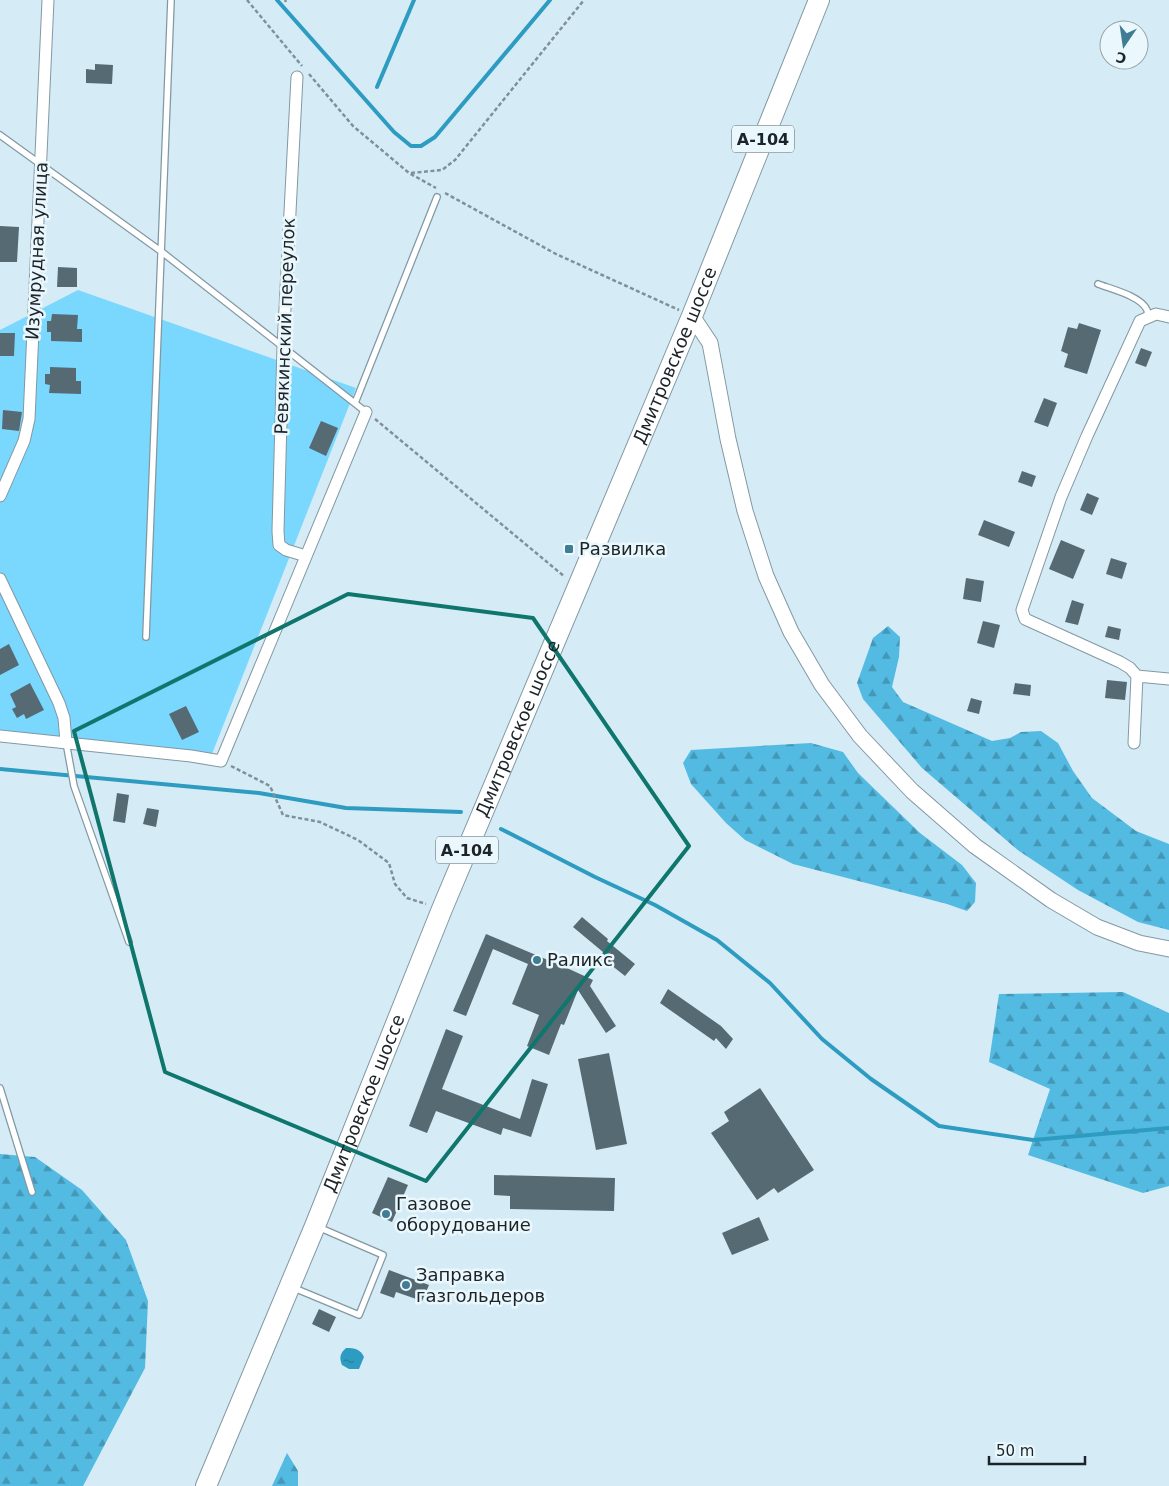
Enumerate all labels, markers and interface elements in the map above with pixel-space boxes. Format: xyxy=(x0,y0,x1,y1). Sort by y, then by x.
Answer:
north arrow xyxy=(1099,20,1149,70)
text: С xyxy=(1114,49,1128,67)
road number: А-104 xyxy=(732,126,794,152)
street label: Изумрудная улица xyxy=(21,161,52,341)
street label: Ревякинский переулок xyxy=(270,217,299,435)
street label: Дмитровское шоссе xyxy=(628,264,721,447)
place label: Развилка xyxy=(579,538,666,559)
marker: Развилка xyxy=(563,543,575,555)
street label: Дмитровское шоссе xyxy=(471,637,564,820)
road number: А-104 xyxy=(436,836,498,864)
place label: Раликс xyxy=(547,949,613,970)
marker: Раликс xyxy=(531,954,543,966)
street label: Дмитровское шоссе xyxy=(319,1011,409,1195)
place label: Газовое оборудование xyxy=(396,1193,531,1235)
marker: Газовое оборудование xyxy=(380,1208,392,1220)
place label: Заправка газгольдеров xyxy=(416,1264,545,1306)
marker: Заправка газгольдеров xyxy=(400,1279,412,1291)
scale bar xyxy=(989,1434,1085,1466)
text: 50 m xyxy=(996,1442,1034,1460)

